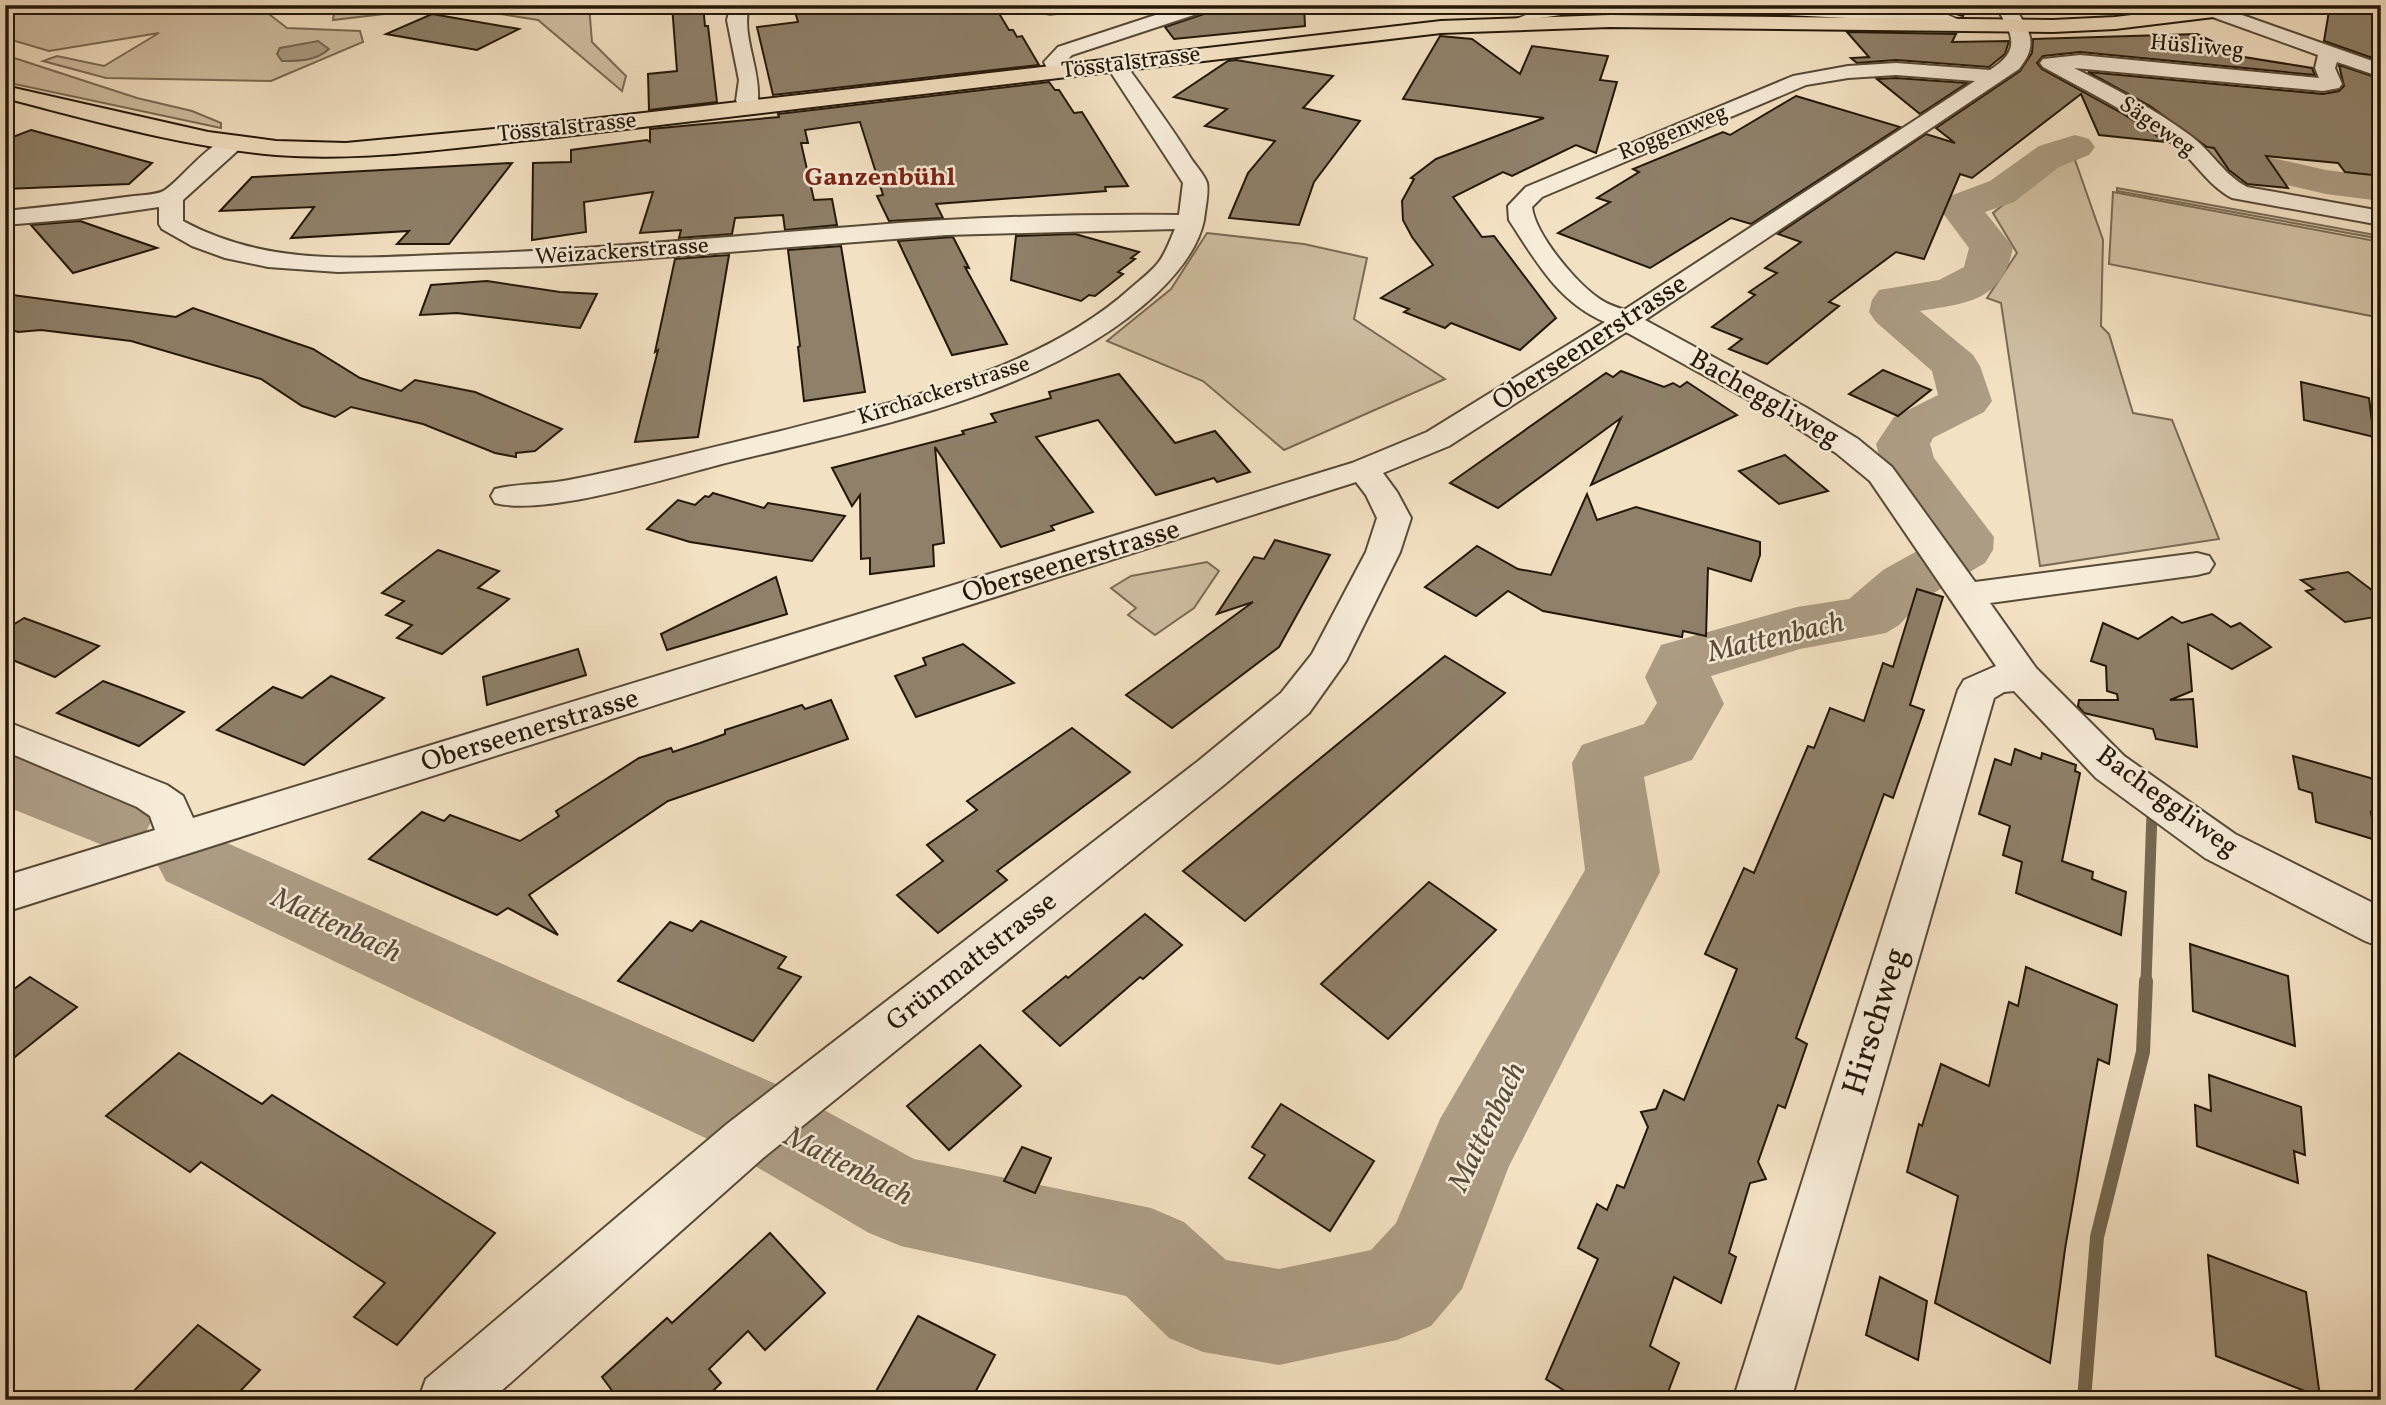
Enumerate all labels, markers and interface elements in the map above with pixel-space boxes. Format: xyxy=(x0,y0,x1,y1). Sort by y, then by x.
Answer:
street label: Hüsliweg xyxy=(2149,27,2245,67)
street label: Tösstalstrasse xyxy=(1060,39,1202,87)
street label: Sägeweg xyxy=(2112,89,2202,165)
street label: Roggenweg xyxy=(1614,97,1732,169)
street label: Tösstalstrasse xyxy=(496,105,638,151)
district label: Ganzenbühl xyxy=(805,160,956,196)
street label: Weizackerstrasse xyxy=(534,230,710,274)
street label: Oberseenerstrasse xyxy=(1485,265,1695,421)
street label: Bacheggliweg xyxy=(1682,340,1846,458)
street label: Kirchackerstrasse xyxy=(854,348,1034,434)
street label: Oberseenerstrasse xyxy=(957,510,1185,614)
water label: Mattenbach xyxy=(1703,602,1848,674)
street label: Oberseenerstrasse xyxy=(416,679,644,783)
street label: Bacheggliweg xyxy=(2088,737,2246,867)
water label: Mattenbach xyxy=(263,877,408,974)
street label: Grünmattstrasse xyxy=(878,883,1066,1041)
street label: Hirschweg xyxy=(1833,942,1921,1102)
water label: Mattenbach xyxy=(1438,1055,1537,1200)
water label: Mattenbach xyxy=(776,1116,919,1217)

